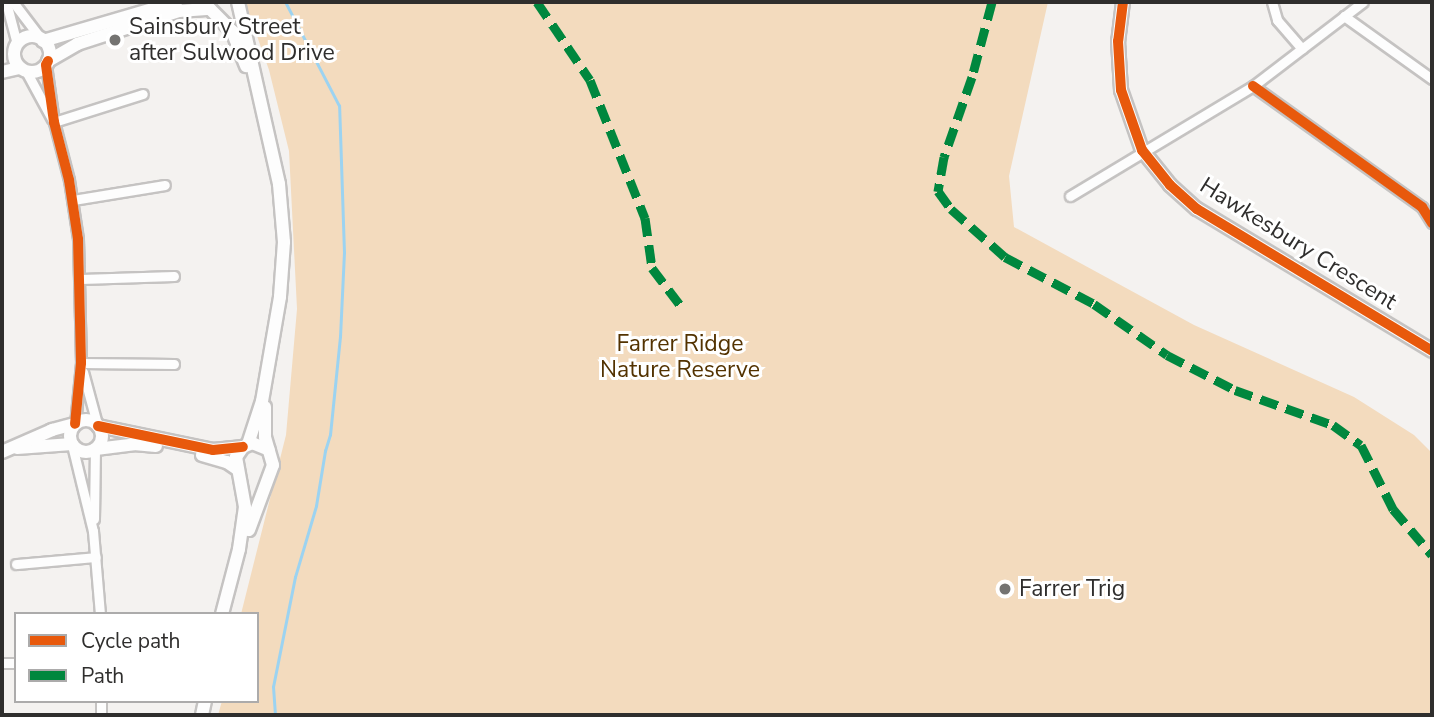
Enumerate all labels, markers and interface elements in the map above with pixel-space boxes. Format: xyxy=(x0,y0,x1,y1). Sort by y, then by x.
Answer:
place label: Sainsbury Street after Sulwood Drive xyxy=(129,13,335,67)
marker: Sainsbury Street after Sulwood Drive xyxy=(107,32,123,48)
street label: Hawkesbury Crescent xyxy=(1194,172,1402,316)
park label: Farrer Ridge Nature Reserve xyxy=(600,330,760,384)
place label: Farrer Trig xyxy=(1019,575,1125,603)
marker: Farrer Trig xyxy=(997,581,1013,597)
legend xyxy=(14,612,259,703)
text: Cycle path xyxy=(81,627,180,655)
text: Path xyxy=(81,662,124,690)

